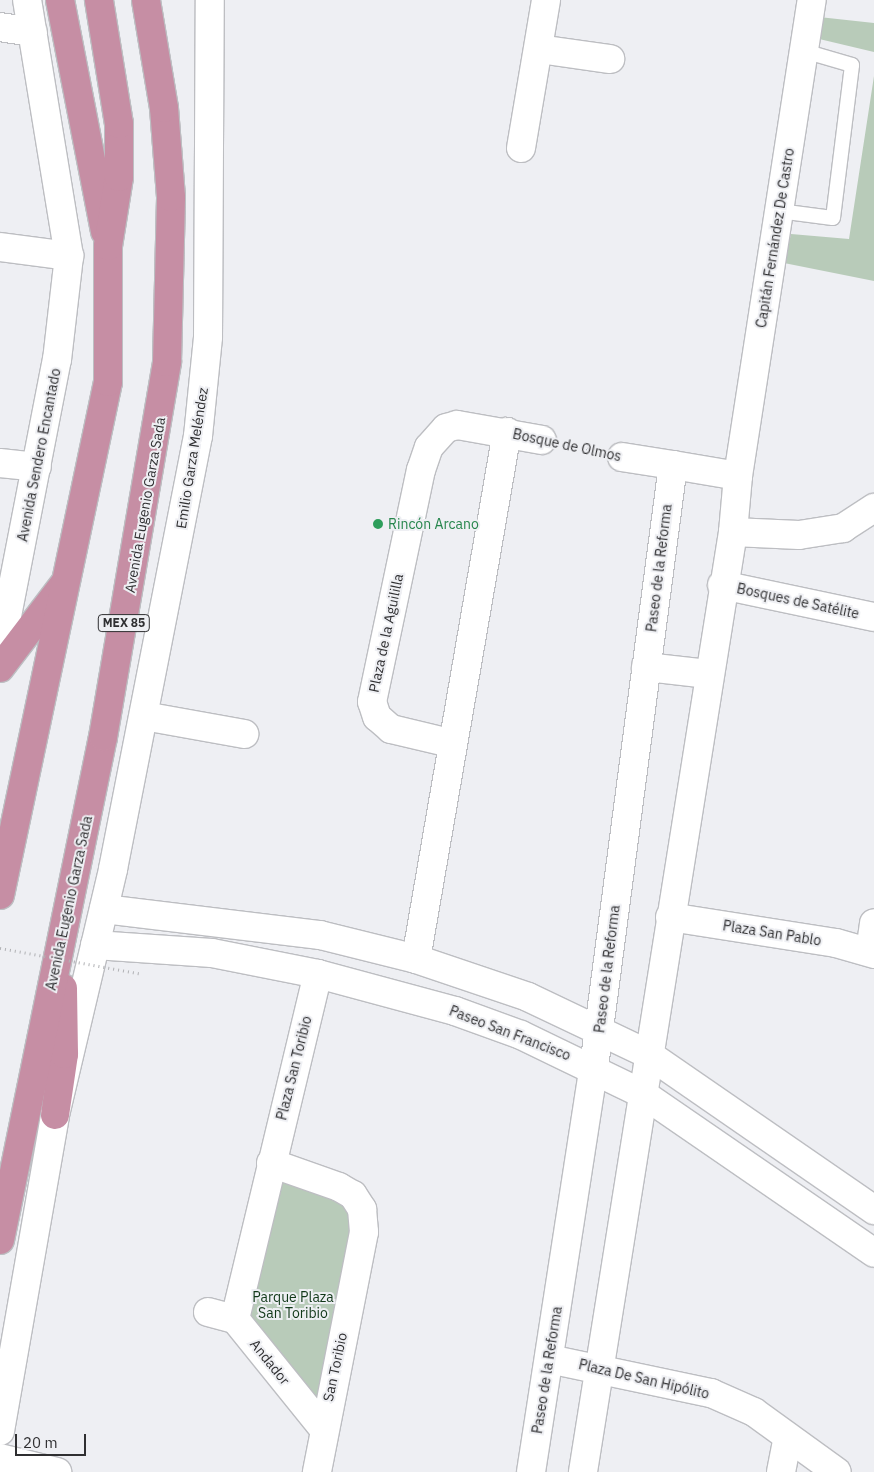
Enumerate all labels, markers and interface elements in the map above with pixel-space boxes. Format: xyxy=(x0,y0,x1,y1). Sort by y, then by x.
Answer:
street label: Capitán Fernández De Castro xyxy=(752,147,798,329)
street label: Avenida Sendero Encantado xyxy=(14,367,64,543)
street label: Emilio Garza Meléndez xyxy=(173,386,211,530)
street label: Avenida Eugenio Garza Sada xyxy=(121,416,169,594)
street label: Bosque de Olmos xyxy=(511,425,623,465)
street label: Paseo de la Reforma xyxy=(643,503,675,633)
place label: Rincón Arcano xyxy=(388,516,479,532)
marker: Rincón Arcano xyxy=(372,518,384,530)
street label: Plaza de la Aguililla xyxy=(365,572,407,694)
street label: Bosques de Satélite xyxy=(735,580,861,622)
road number: MEX 85 xyxy=(98,614,150,632)
street label: Avenida Eugenio Garza Sada xyxy=(42,814,96,992)
street label: Paseo de la Reforma xyxy=(591,904,623,1034)
street label: Plaza San Pablo xyxy=(722,917,822,949)
street label: Paseo San Francisco xyxy=(447,1002,573,1064)
street label: Plaza San Toribio xyxy=(273,1014,315,1122)
park label: Parque Plaza San Toribio xyxy=(252,1289,334,1321)
street label: Paseo de la Reforma xyxy=(529,1305,565,1435)
street label: San Toribio xyxy=(320,1331,350,1403)
street label: Andador xyxy=(247,1336,293,1388)
street label: Plaza De San Hipólito xyxy=(577,1356,711,1402)
scale bar xyxy=(18,1424,89,1456)
text: 20 m xyxy=(23,1433,58,1452)

